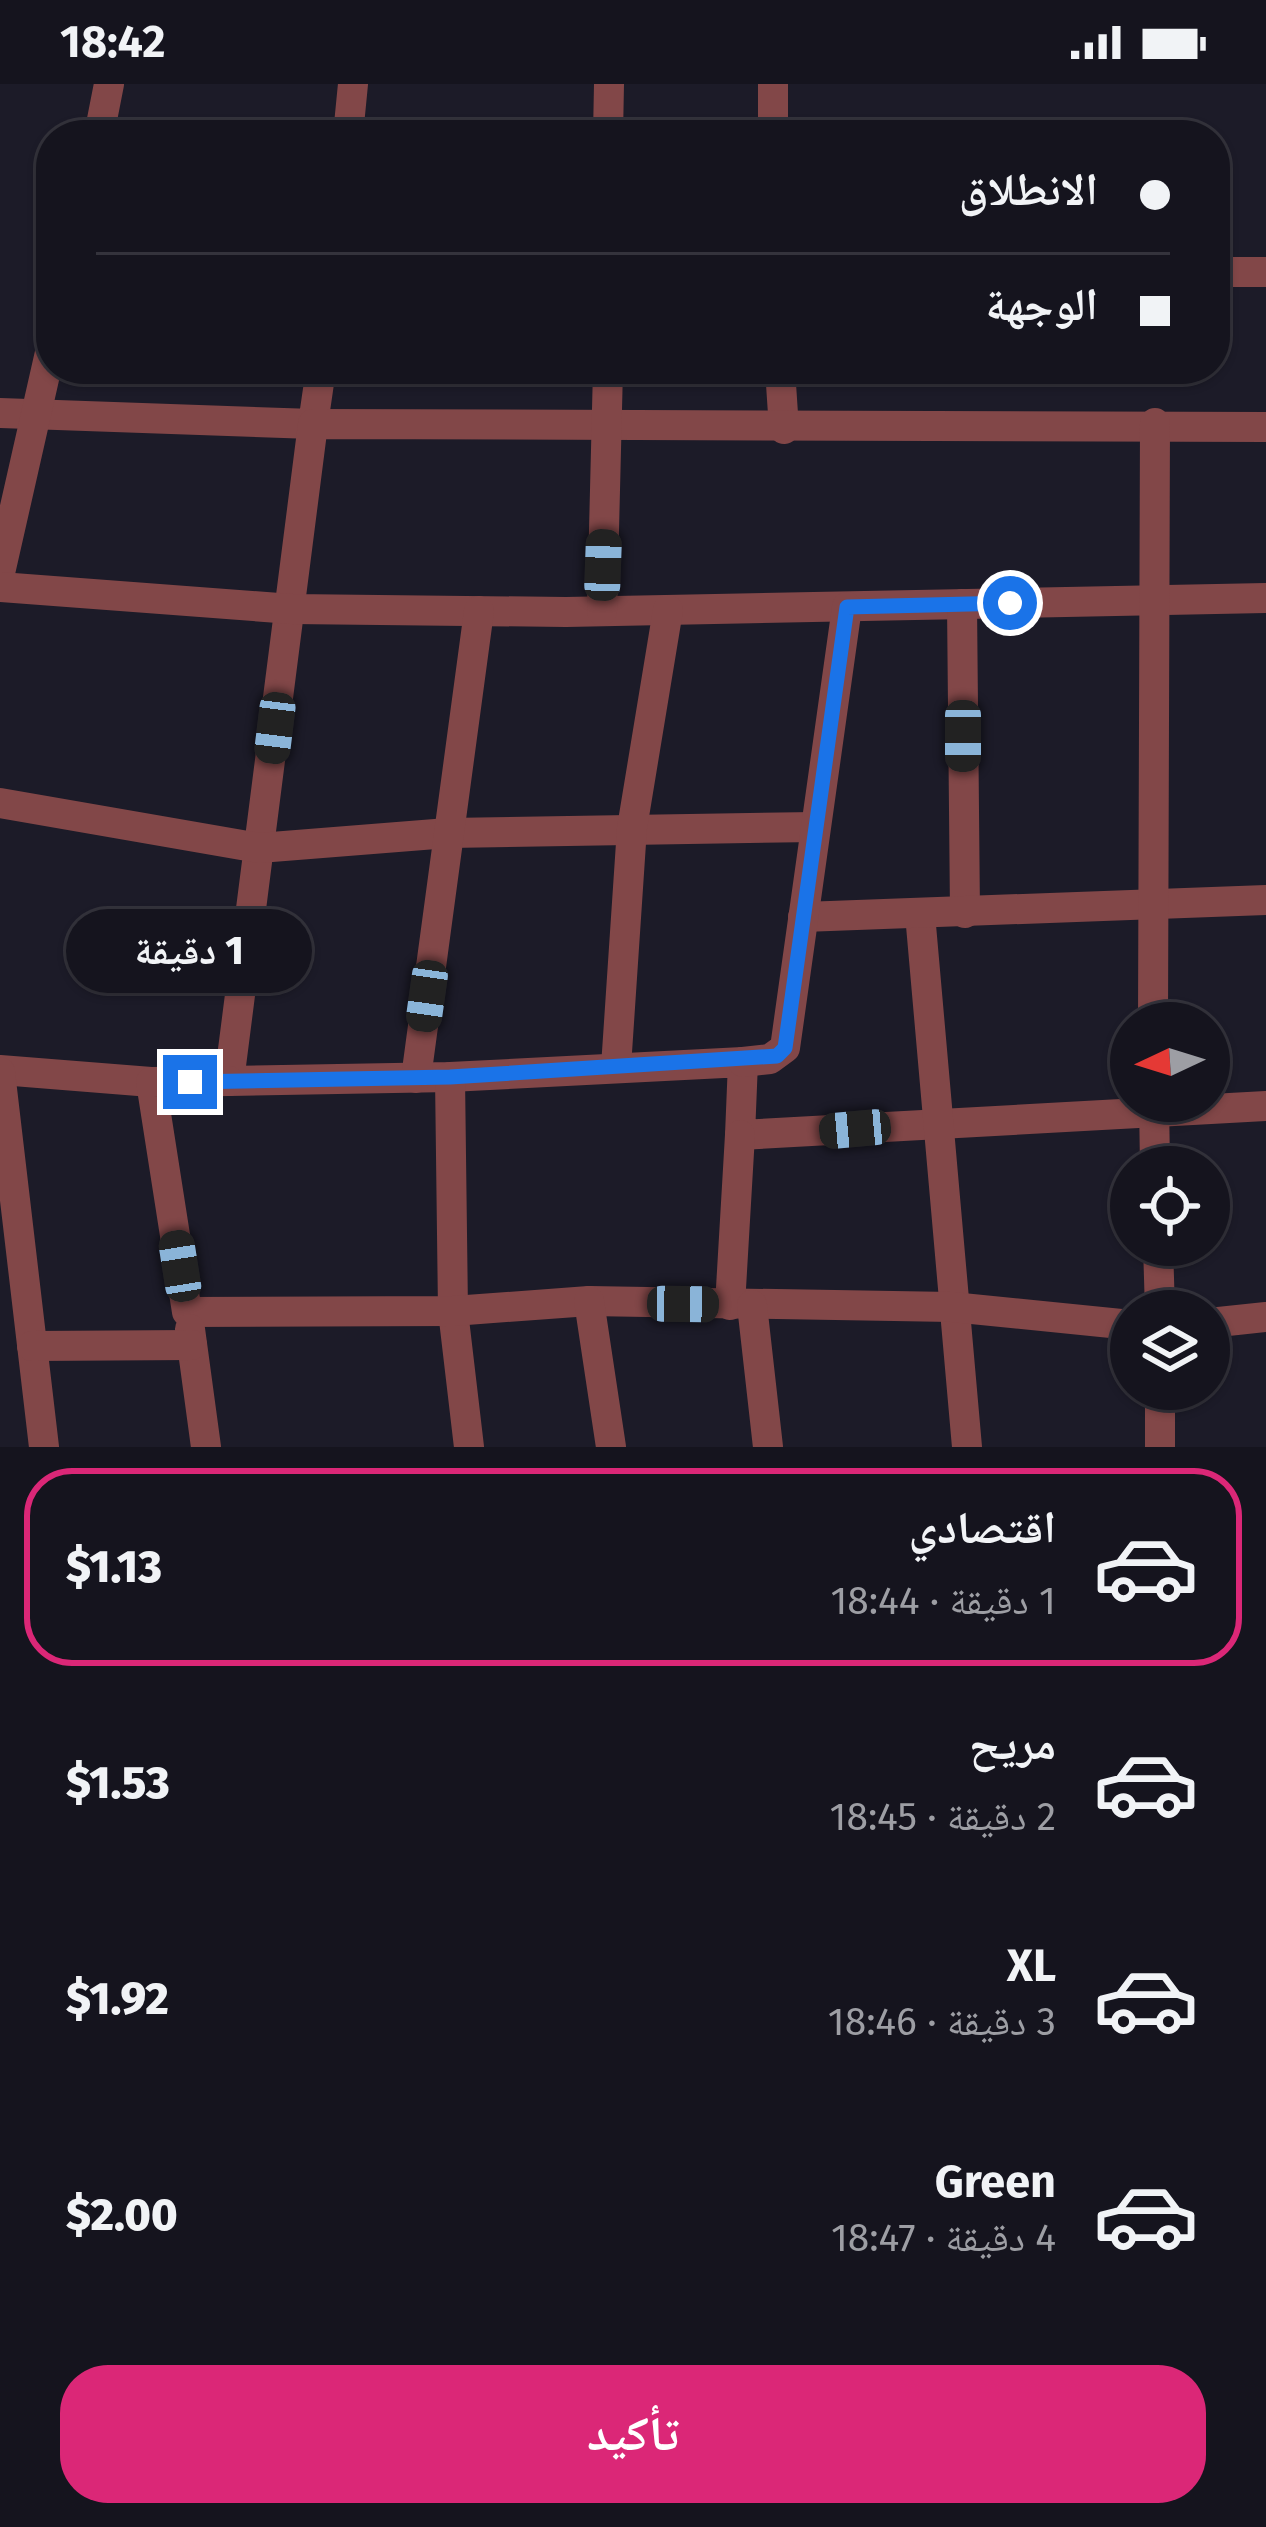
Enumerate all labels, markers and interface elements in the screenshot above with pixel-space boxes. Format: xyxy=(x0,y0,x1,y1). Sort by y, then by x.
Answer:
text: 18:42 xyxy=(60,15,165,69)
text: الانطلاق xyxy=(959,163,1098,217)
text: الوجهة xyxy=(985,278,1098,332)
car xyxy=(584,528,622,602)
route start xyxy=(983,576,1037,630)
car xyxy=(253,690,297,766)
car xyxy=(945,700,981,772)
callout: 1 دقيقة xyxy=(67,908,313,992)
text: 1 دقيقة xyxy=(134,928,244,974)
car xyxy=(404,958,450,1034)
north arrow xyxy=(1110,1002,1230,1122)
map controls xyxy=(1110,1002,1230,1410)
route end xyxy=(163,1055,217,1109)
car xyxy=(818,1108,892,1150)
button: locate xyxy=(1110,1146,1230,1266)
car xyxy=(157,1228,203,1304)
car xyxy=(647,1285,719,1323)
button: layers xyxy=(1110,1290,1230,1410)
text: اقتصادي xyxy=(909,1501,1056,1555)
icon: car xyxy=(1092,1513,1200,1621)
text: $1.13 xyxy=(66,1540,162,1594)
text: 1 دقيقة · 18:44 xyxy=(830,1578,1056,1624)
text: مريح xyxy=(969,1717,1056,1771)
icon: car xyxy=(1092,1729,1200,1837)
text: $1.53 xyxy=(66,1756,170,1810)
text: 2 دقيقة · 18:45 xyxy=(830,1794,1056,1840)
text: XL xyxy=(1007,1939,1056,1993)
icon: car xyxy=(1092,1945,1200,2053)
text: $1.92 xyxy=(66,1972,169,2026)
text: 3 دقيقة · 18:46 xyxy=(828,1999,1056,2045)
text: Green xyxy=(935,2155,1056,2209)
icon: car xyxy=(1092,2161,1200,2269)
text: $2.00 xyxy=(66,2188,178,2242)
text: 4 دقيقة · 18:47 xyxy=(831,2215,1056,2261)
button: تأكيد xyxy=(60,2365,1206,2503)

